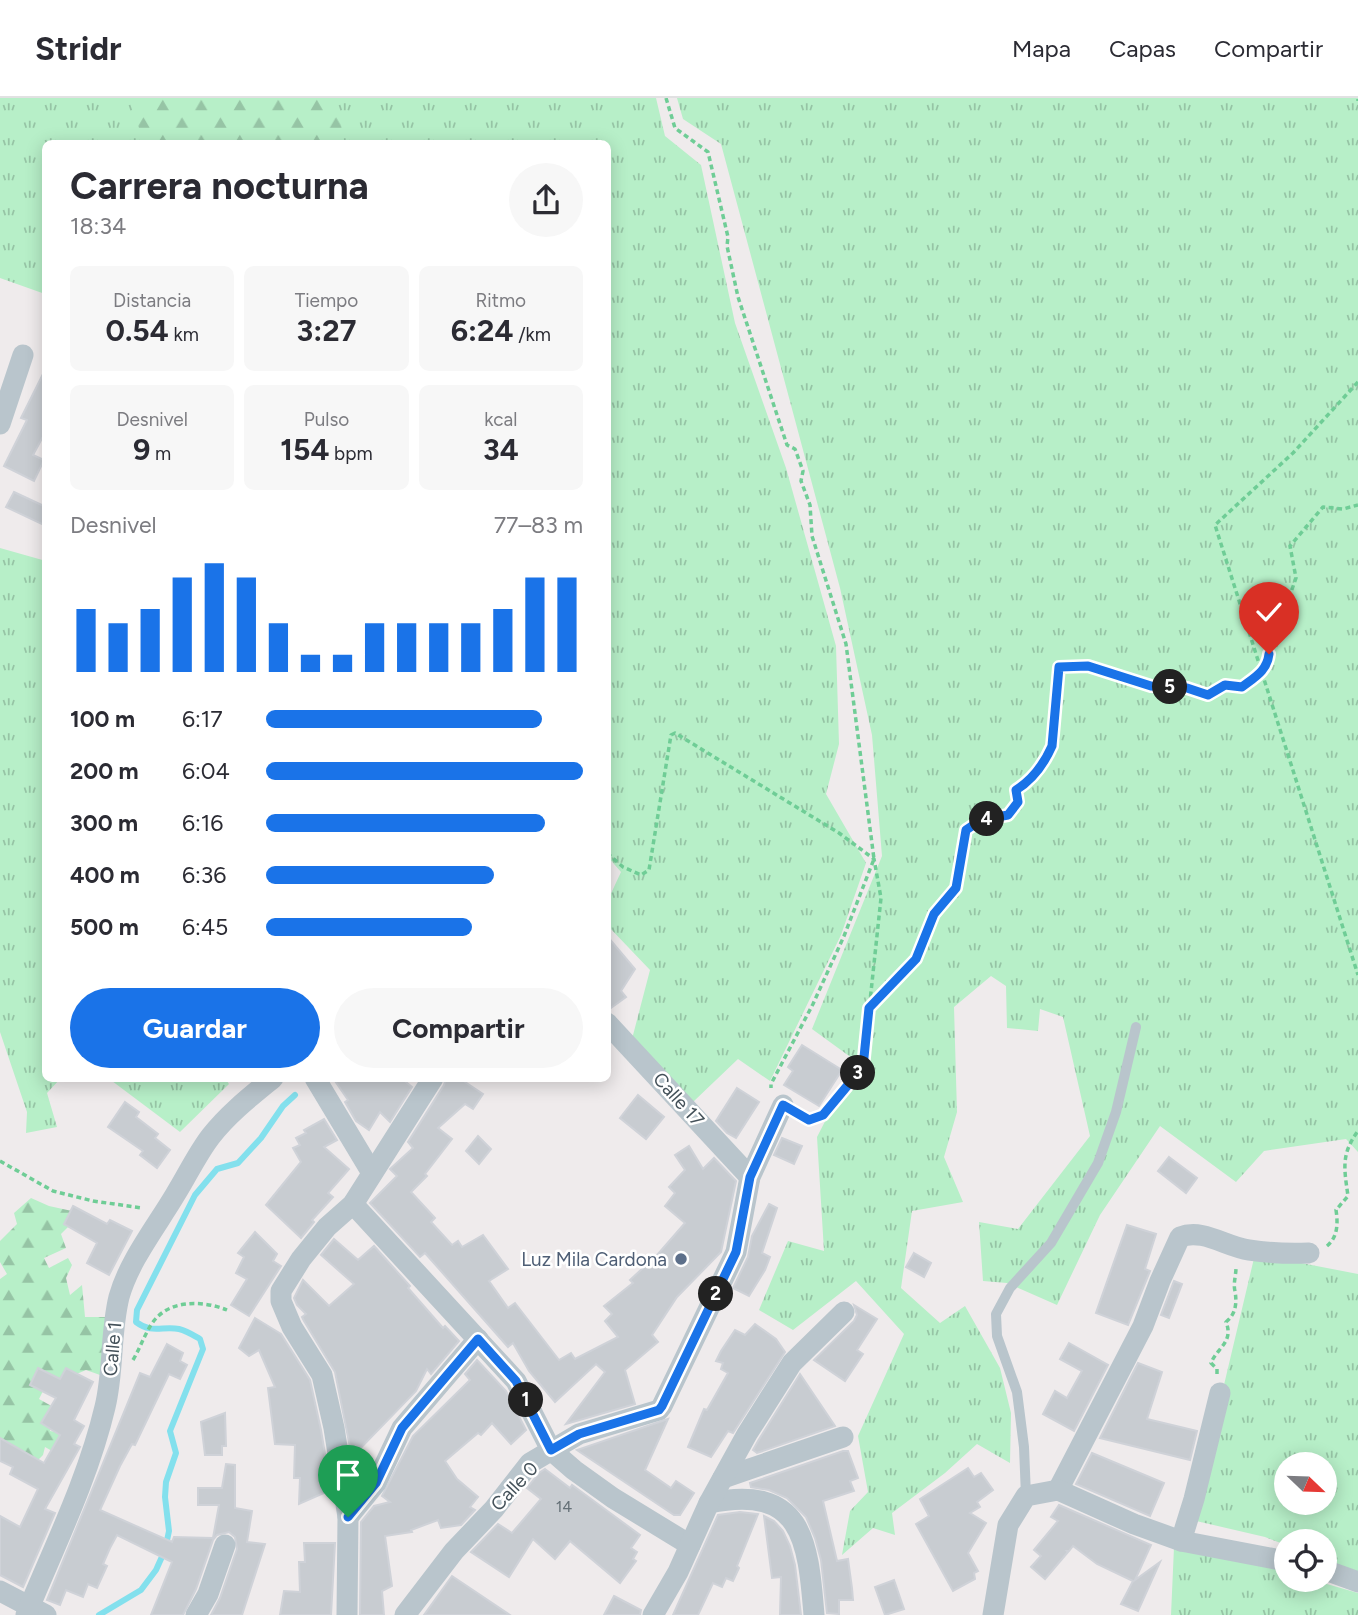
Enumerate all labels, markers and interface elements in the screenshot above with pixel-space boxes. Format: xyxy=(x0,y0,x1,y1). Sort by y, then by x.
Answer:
text: Stridr xyxy=(35,29,122,68)
text: Mapa xyxy=(1012,34,1071,63)
text: Capas xyxy=(1109,34,1176,63)
text: Compartir xyxy=(1214,34,1323,63)
text: Carrera nocturna xyxy=(70,163,369,209)
button: share xyxy=(509,163,583,237)
text: 18:34 xyxy=(70,212,126,240)
text: Distancia xyxy=(113,289,191,312)
text: Tiempo xyxy=(295,289,358,312)
text: Ritmo xyxy=(475,289,526,312)
text: 0.54 xyxy=(105,312,169,349)
text: 3:27 xyxy=(297,312,356,349)
text: 6:24 xyxy=(451,312,513,349)
text: km xyxy=(169,323,199,346)
text: /km xyxy=(513,323,551,346)
text: Desnivel xyxy=(116,408,188,431)
text: Pulso xyxy=(304,408,349,431)
text: kcal xyxy=(484,408,517,431)
text: 9 xyxy=(133,431,150,468)
text: 154 xyxy=(280,431,329,468)
text: 34 xyxy=(483,431,519,468)
text: m xyxy=(150,442,171,465)
text: bpm xyxy=(329,442,373,465)
text: Desnivel xyxy=(70,511,157,539)
text: 77–83 m xyxy=(494,511,583,539)
pin xyxy=(1239,582,1299,654)
icon: check xyxy=(1250,593,1288,631)
pin: 5 xyxy=(1152,670,1188,704)
text: 5 xyxy=(1164,675,1175,698)
text: 100 m xyxy=(70,705,135,733)
text: 6:17 xyxy=(182,705,223,733)
text: 200 m xyxy=(70,757,139,785)
text: 6:04 xyxy=(182,757,230,785)
pin: 4 xyxy=(970,802,1004,836)
text: 4 xyxy=(980,807,993,830)
text: 300 m xyxy=(70,809,138,837)
text: 6:16 xyxy=(182,809,223,837)
text: 400 m xyxy=(70,861,140,889)
text: 6:36 xyxy=(182,861,226,889)
text: 500 m xyxy=(70,913,139,941)
text: 6:45 xyxy=(182,913,228,941)
button: Guardar xyxy=(70,988,320,1068)
button: Compartir xyxy=(334,988,583,1068)
pin: 3 xyxy=(840,1056,876,1090)
text: 3 xyxy=(852,1061,863,1084)
street label: Calle 17 xyxy=(648,1068,709,1131)
place label: Luz Mila Cardona xyxy=(521,1248,667,1271)
marker: Luz Mila Cardona xyxy=(673,1251,689,1267)
pin: 2 xyxy=(698,1276,734,1312)
text: 2 xyxy=(710,1282,721,1305)
street label: Calle 1 xyxy=(99,1321,126,1377)
pin: 1 xyxy=(508,1382,544,1418)
text: 1 xyxy=(521,1388,530,1411)
pin xyxy=(318,1445,378,1517)
north arrow xyxy=(1274,1452,1337,1516)
map controls xyxy=(1274,1452,1337,1592)
icon: arrive xyxy=(329,1456,367,1494)
street label: Calle 0 xyxy=(486,1457,543,1516)
house number: 14 xyxy=(556,1497,572,1516)
button: locate xyxy=(1274,1529,1337,1592)

